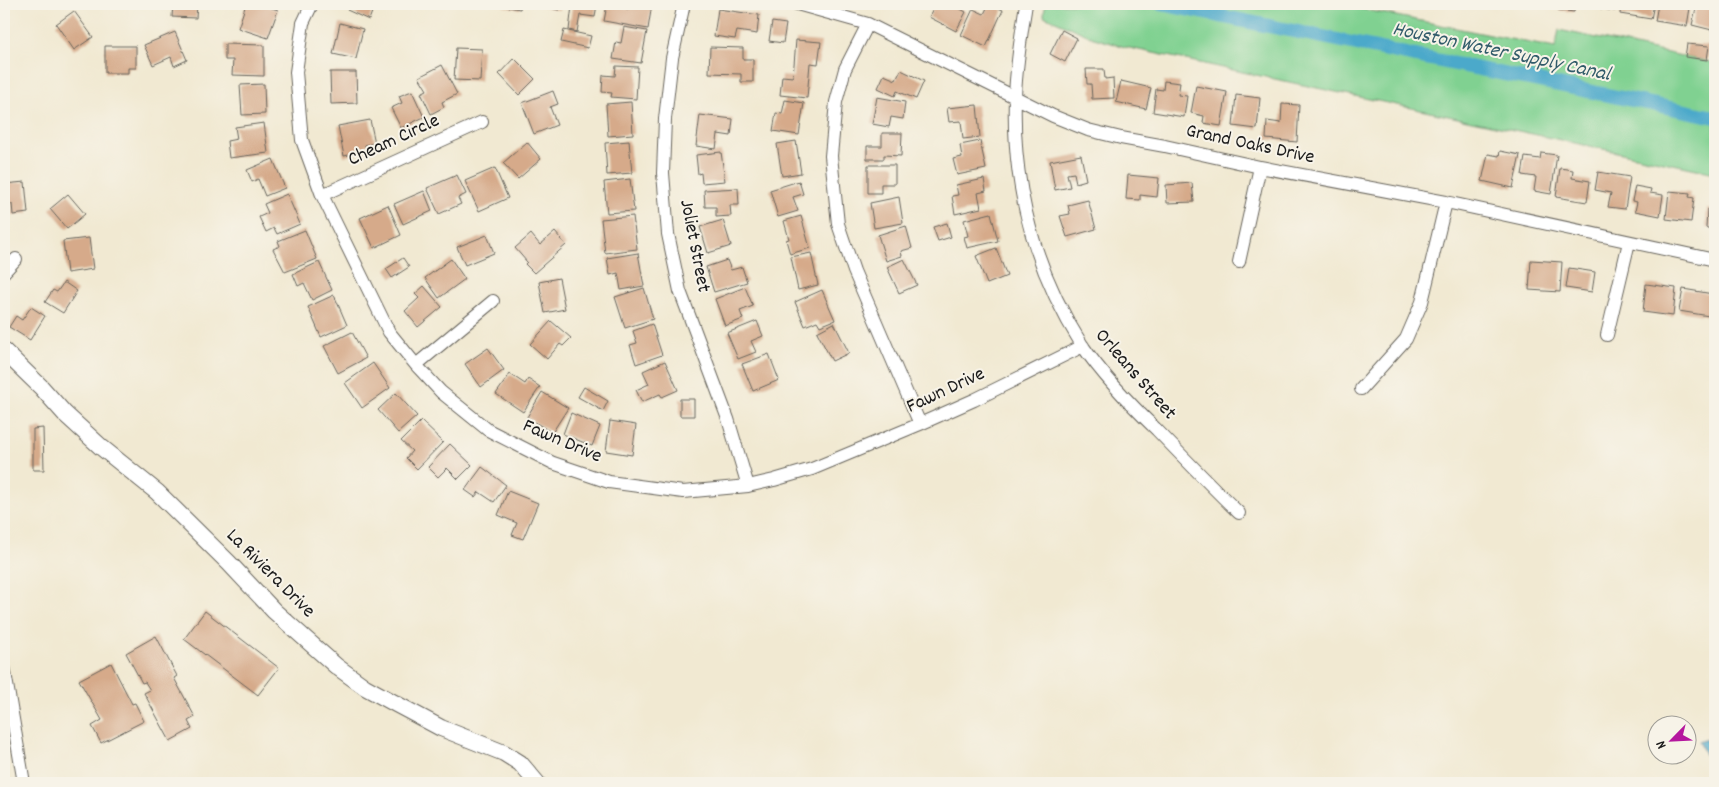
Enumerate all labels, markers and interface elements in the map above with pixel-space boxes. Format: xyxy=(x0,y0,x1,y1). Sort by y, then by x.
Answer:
water label: Houston Water Supply Canal xyxy=(1389,15,1615,91)
street label: Cheam Circle xyxy=(344,107,445,174)
street label: Grand Oaks Drive xyxy=(1183,118,1317,172)
street label: Joliet Street xyxy=(671,197,717,295)
street label: Orleans Street xyxy=(1087,323,1183,427)
street label: Fawn Drive xyxy=(902,361,990,421)
street label: Fawn Drive xyxy=(518,413,606,471)
street label: La Riviera Drive xyxy=(219,523,321,625)
north arrow xyxy=(1646,714,1696,764)
text: N xyxy=(1651,737,1672,752)

